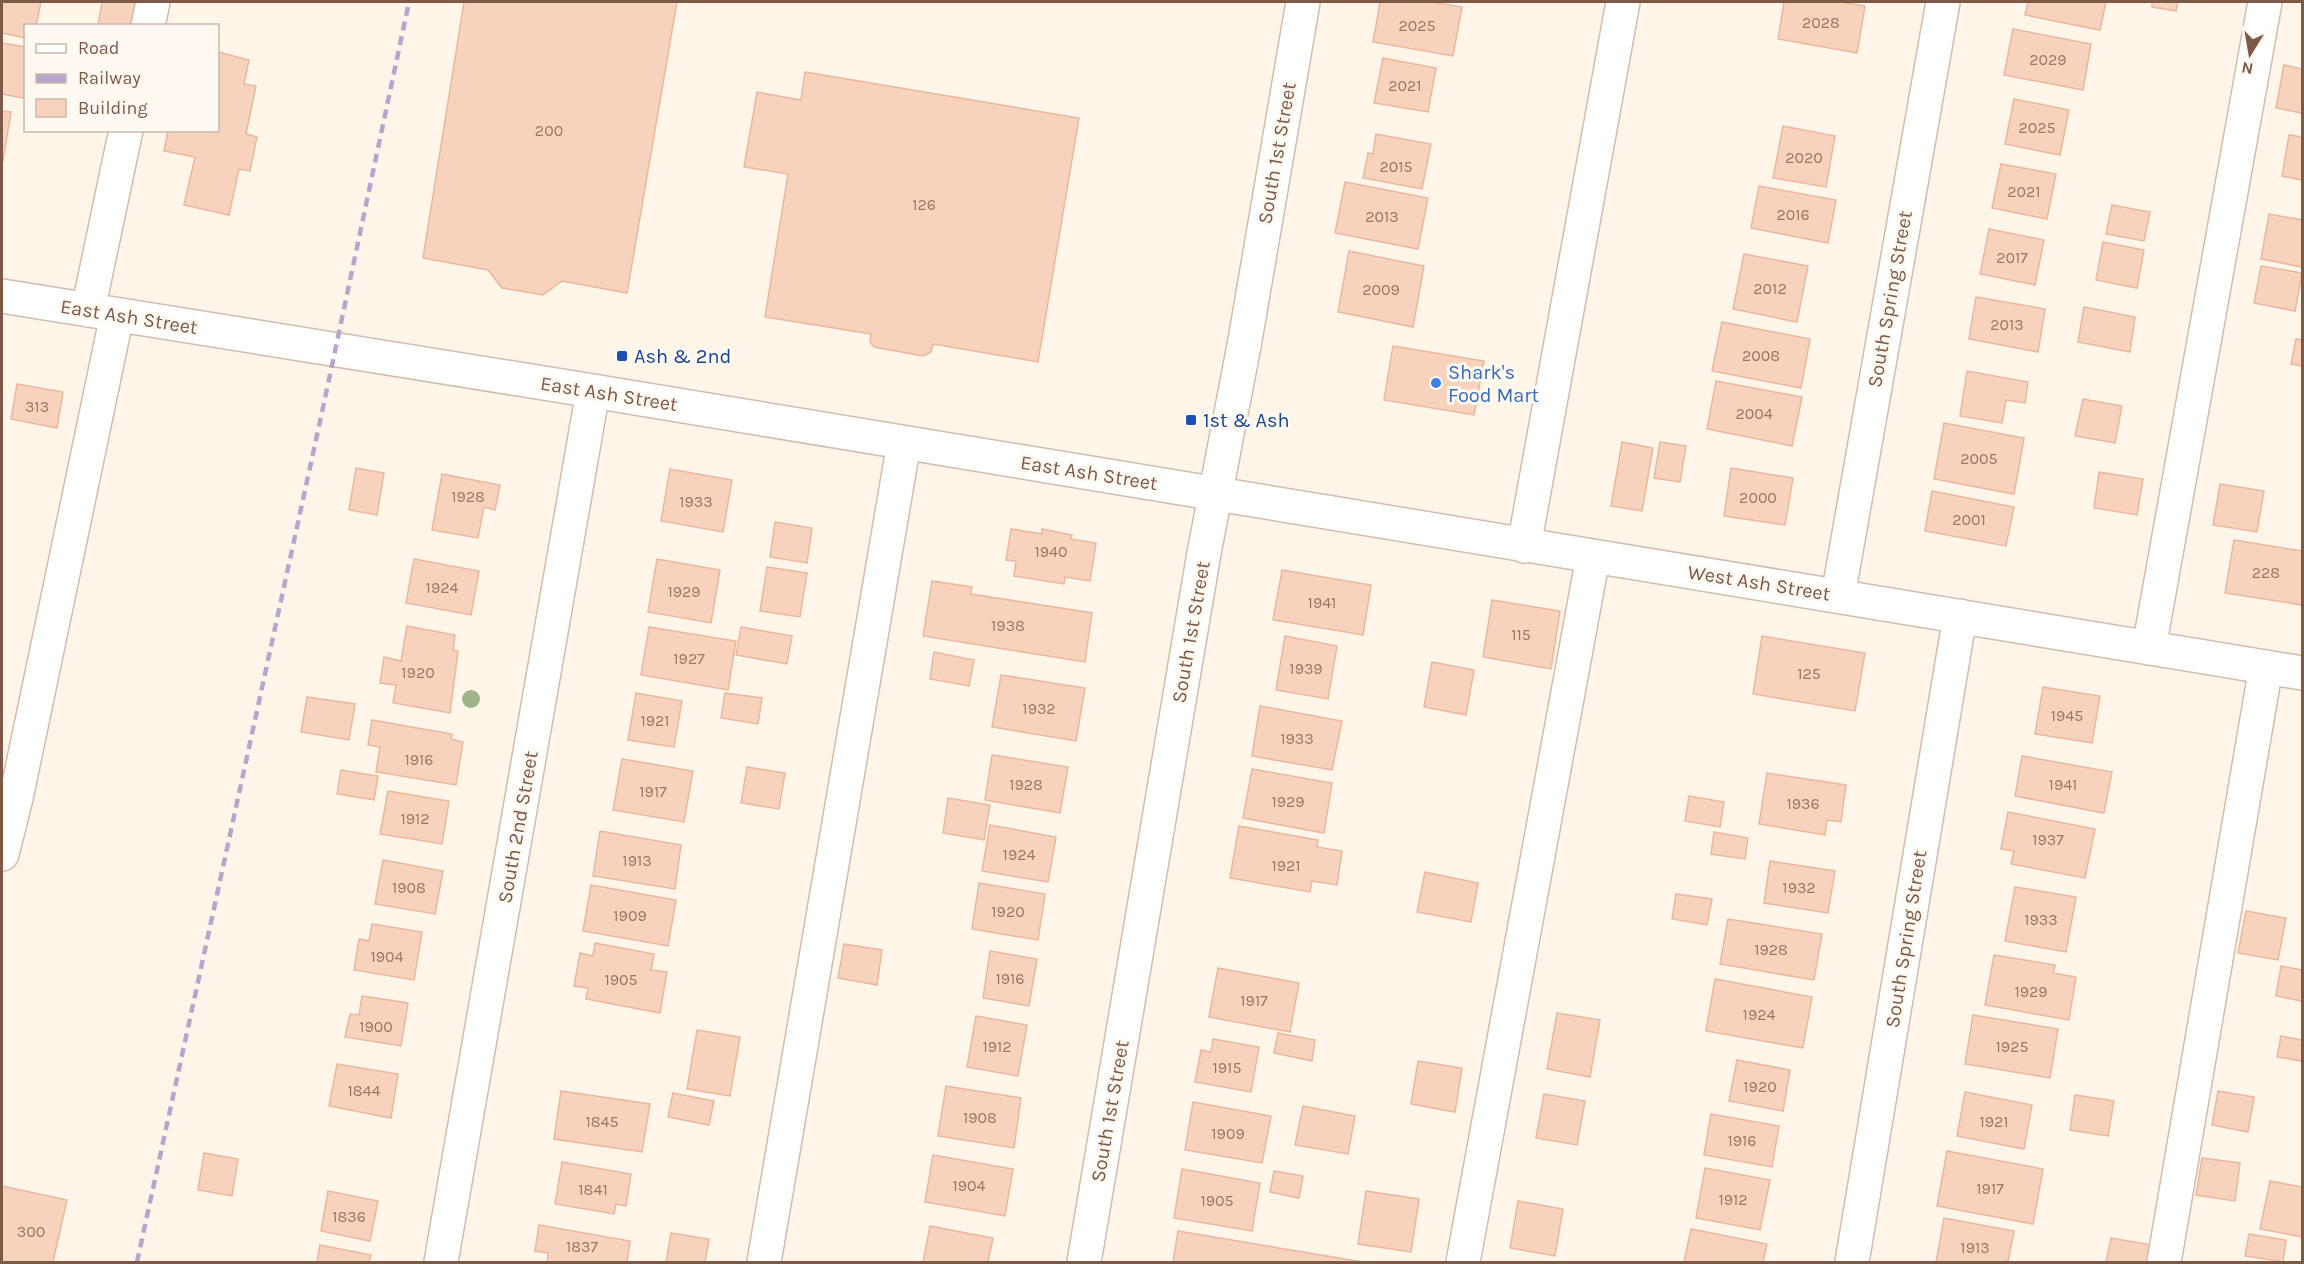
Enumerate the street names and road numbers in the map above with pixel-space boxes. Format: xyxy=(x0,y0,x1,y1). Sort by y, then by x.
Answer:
street label: South 1st Street xyxy=(1253,80,1301,226)
street label: South Spring Street xyxy=(1863,208,1917,389)
street label: East Ash Street xyxy=(59,295,200,339)
street label: East Ash Street xyxy=(539,372,680,416)
street label: East Ash Street xyxy=(1019,451,1160,495)
street label: South 1st Street xyxy=(1167,559,1215,705)
street label: West Ash Street xyxy=(1686,560,1832,606)
street label: South 2nd Street xyxy=(493,748,543,905)
street label: South Spring Street xyxy=(1881,848,1931,1029)
street label: South 1st Street xyxy=(1086,1038,1134,1184)

